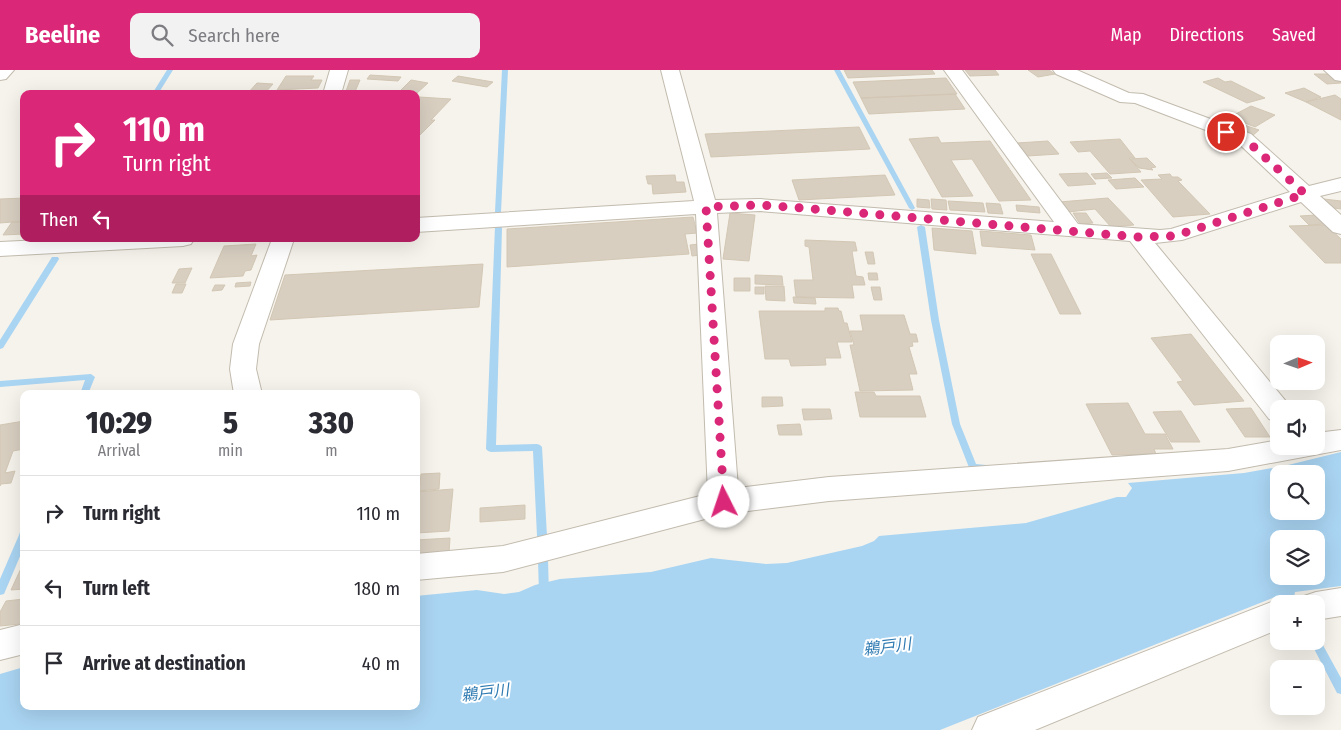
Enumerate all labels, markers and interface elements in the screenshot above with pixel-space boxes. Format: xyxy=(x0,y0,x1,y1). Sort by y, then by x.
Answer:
search box xyxy=(130,13,480,58)
text: Beeline xyxy=(25,21,100,49)
icon: search xyxy=(148,21,176,49)
text: Search here xyxy=(188,24,280,47)
text: Map xyxy=(1110,24,1142,46)
text: Directions xyxy=(1170,24,1244,46)
text: Saved xyxy=(1272,24,1316,46)
text: 110 m xyxy=(123,108,205,150)
icon: right xyxy=(40,110,105,175)
pin xyxy=(1205,111,1247,153)
icon: arrive xyxy=(1212,118,1240,146)
text: Turn right xyxy=(123,150,211,177)
icon: left xyxy=(88,205,116,233)
text: Then xyxy=(40,208,78,231)
north arrow xyxy=(1270,335,1325,390)
map controls xyxy=(1270,335,1325,715)
button: sound xyxy=(1270,400,1325,455)
text: 10:29 xyxy=(86,405,152,441)
text: 5 xyxy=(223,405,238,441)
text: 330 xyxy=(309,405,354,441)
text: Arrival xyxy=(98,441,140,460)
text: min xyxy=(218,441,243,460)
text: m xyxy=(325,441,338,460)
button: search xyxy=(1270,465,1325,520)
position arrow xyxy=(697,475,749,527)
icon: right xyxy=(40,499,68,527)
text: Turn right xyxy=(83,502,160,525)
text: 110 m xyxy=(356,502,400,525)
button: layers xyxy=(1270,530,1325,585)
icon: left xyxy=(40,574,68,602)
text: Turn left xyxy=(83,577,150,600)
text: 180 m xyxy=(354,577,400,600)
button: + xyxy=(1270,595,1325,650)
water label: 鵜戸川 xyxy=(862,634,914,659)
icon: arrive xyxy=(40,649,68,677)
text: Arrive at destination xyxy=(83,652,246,675)
text: 40 m xyxy=(362,652,400,675)
button: − xyxy=(1270,660,1325,715)
water label: 鵜戸川 xyxy=(460,680,512,705)

